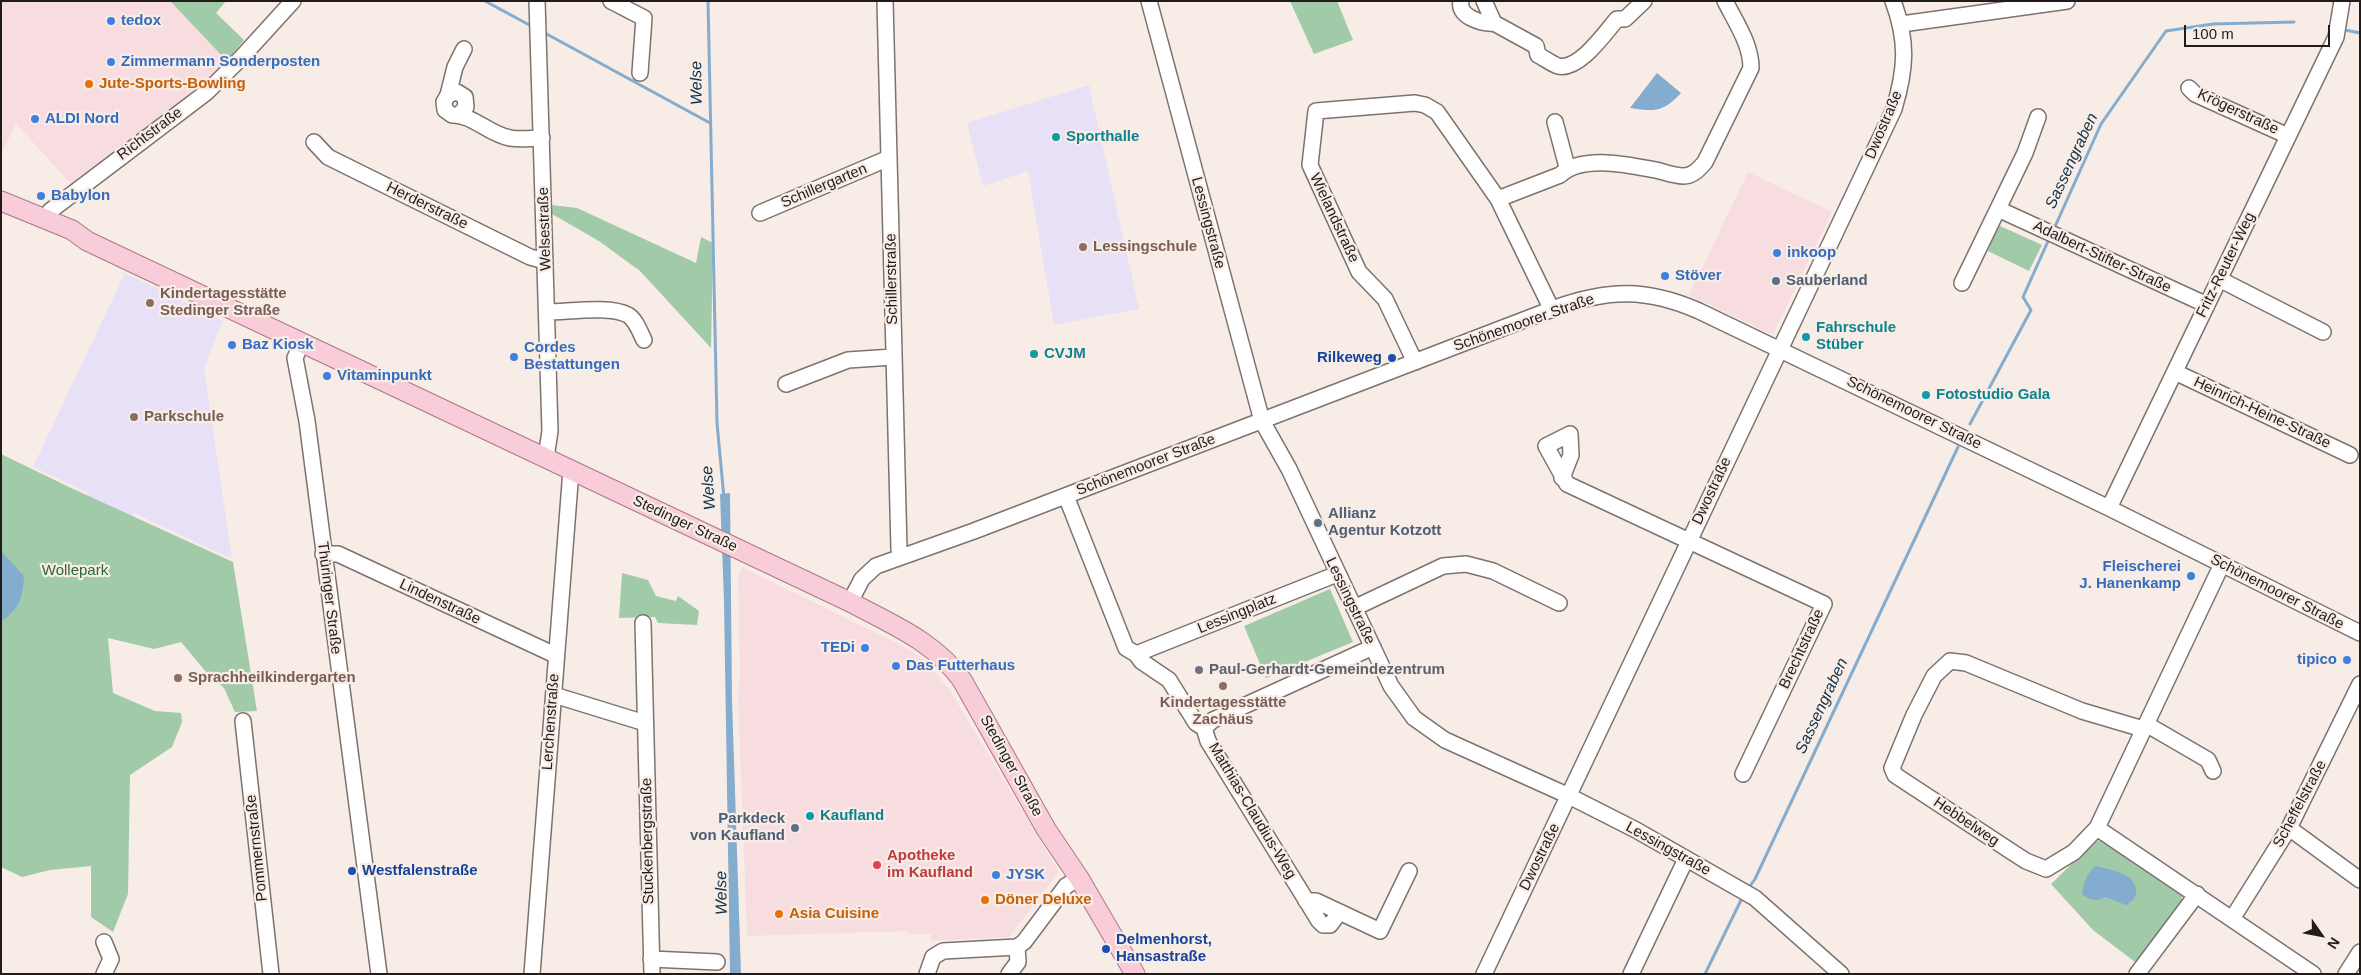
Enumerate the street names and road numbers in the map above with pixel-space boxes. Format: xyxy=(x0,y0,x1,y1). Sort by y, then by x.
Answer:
street label: Krögerstraße xyxy=(2195,85,2281,139)
street label: Dwostraße xyxy=(1862,88,1906,162)
street label: Richtstraße xyxy=(114,104,186,164)
street label: Schillergarten xyxy=(778,160,870,212)
street label: Wielandstraße xyxy=(1305,170,1363,266)
street label: Lessingstraße xyxy=(1187,175,1229,271)
street label: Herderstraße xyxy=(383,179,471,233)
street label: Welsestraße xyxy=(535,187,555,271)
street label: Fritz-Reuter-Weg xyxy=(2193,209,2259,321)
street label: Adalbert-Stifter-Straße xyxy=(2030,217,2174,297)
street label: Schillerstraße xyxy=(882,233,902,325)
street label: Schönemoorer Straße xyxy=(1451,290,1597,356)
street label: Schönemoorer Straße xyxy=(1844,373,1984,453)
street label: Heinrich-Heine-Straße xyxy=(2191,373,2333,453)
street label: Schönemoorer Straße xyxy=(1074,430,1218,500)
street label: Dwostraße xyxy=(1689,454,1735,528)
street label: Stedinger Straße xyxy=(630,492,740,556)
street label: Thüringer Straße xyxy=(313,541,345,655)
street label: Schönemoorer Straße xyxy=(2207,550,2347,634)
street label: Lessingstraße xyxy=(1321,555,1379,647)
street label: Lindenstraße xyxy=(397,575,483,629)
street label: Lessingplatz xyxy=(1195,590,1279,638)
street label: Brechtstraße xyxy=(1776,606,1828,692)
street label: Lerchenstraße xyxy=(539,673,563,771)
street label: Stedinger Straße xyxy=(976,712,1046,820)
street label: Matthias-Claudius-Weg xyxy=(1204,740,1300,882)
street label: Scheffelstraße xyxy=(2269,757,2331,851)
street label: Stuckenbergstraße xyxy=(638,777,658,905)
street label: Pommernstraße xyxy=(242,794,272,902)
street label: Hebbelweg xyxy=(1930,794,2002,850)
street label: Lessingstraße xyxy=(1622,818,1714,880)
street label: Dwostraße xyxy=(1516,820,1564,894)

